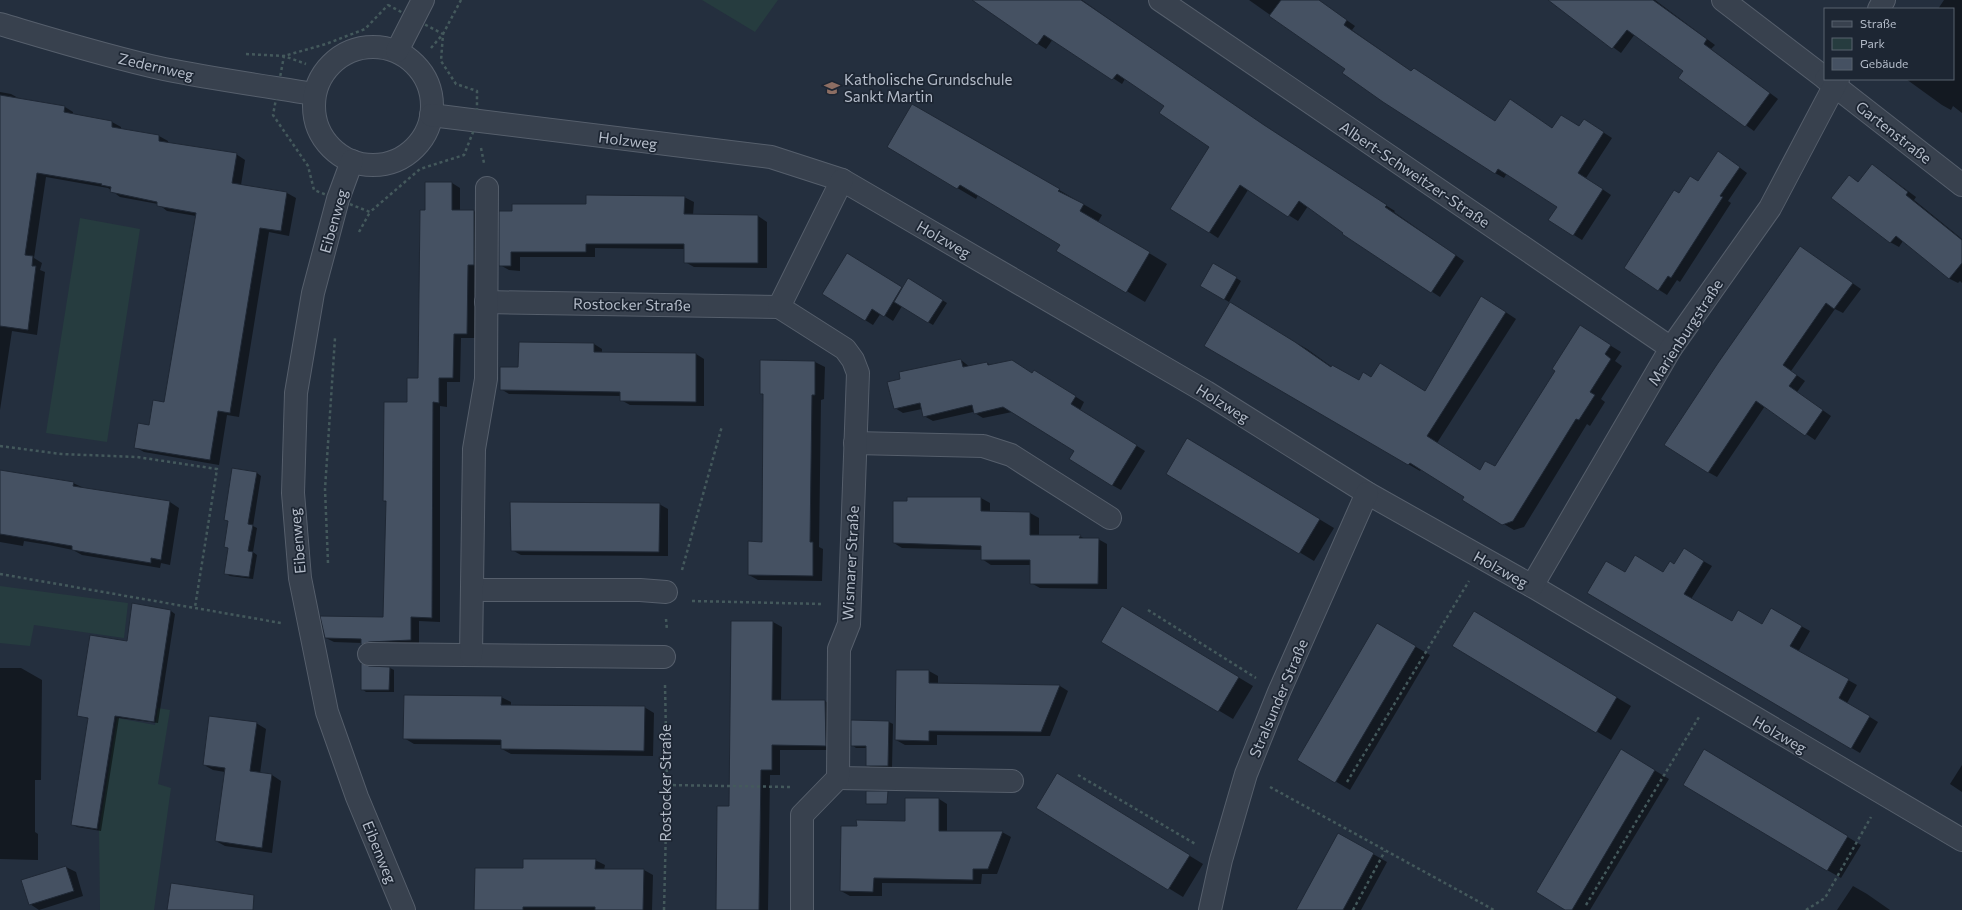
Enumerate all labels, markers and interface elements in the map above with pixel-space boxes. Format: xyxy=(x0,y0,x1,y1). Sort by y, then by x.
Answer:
legend xyxy=(1824,8,1954,80)
text: Straße xyxy=(1860,16,1896,30)
text: Park xyxy=(1860,36,1886,50)
street label: Zedernweg xyxy=(117,49,195,83)
text: Gebäude xyxy=(1860,56,1908,70)
place label: Katholische Grundschule Sankt Martin xyxy=(844,70,1013,105)
school or university icon: Katholische Grundschule Sankt Martin xyxy=(823,79,841,97)
street label: Gartenstraße xyxy=(1853,97,1935,167)
street label: Albert-Schweitzer-Straße xyxy=(1337,117,1493,231)
street label: Holzweg xyxy=(597,127,659,153)
street label: Eibenweg xyxy=(315,187,351,255)
street label: Holzweg xyxy=(914,216,974,262)
street label: Marienburgstraße xyxy=(1644,275,1726,389)
street label: Rostocker Straße xyxy=(573,294,691,314)
street label: Holzweg xyxy=(1193,380,1253,426)
street label: Wismarer Straße xyxy=(838,505,862,621)
street label: Eibenweg xyxy=(285,507,309,575)
street label: Holzweg xyxy=(1471,547,1531,591)
street label: Stralsunder Straße xyxy=(1245,636,1311,760)
street label: Holzweg xyxy=(1750,711,1810,757)
street label: Rostocker Straße xyxy=(656,724,674,842)
street label: Eibenweg xyxy=(359,818,401,886)

